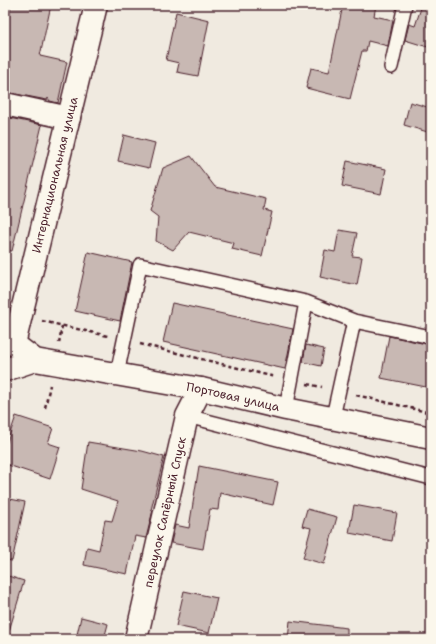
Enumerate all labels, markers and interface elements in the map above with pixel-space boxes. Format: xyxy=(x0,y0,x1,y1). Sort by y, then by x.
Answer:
street label: Интернациональная улица xyxy=(28,95,82,255)
street label: Портовая улица xyxy=(185,379,282,415)
street label: переулок Сапёрный Спуск xyxy=(140,435,190,589)

